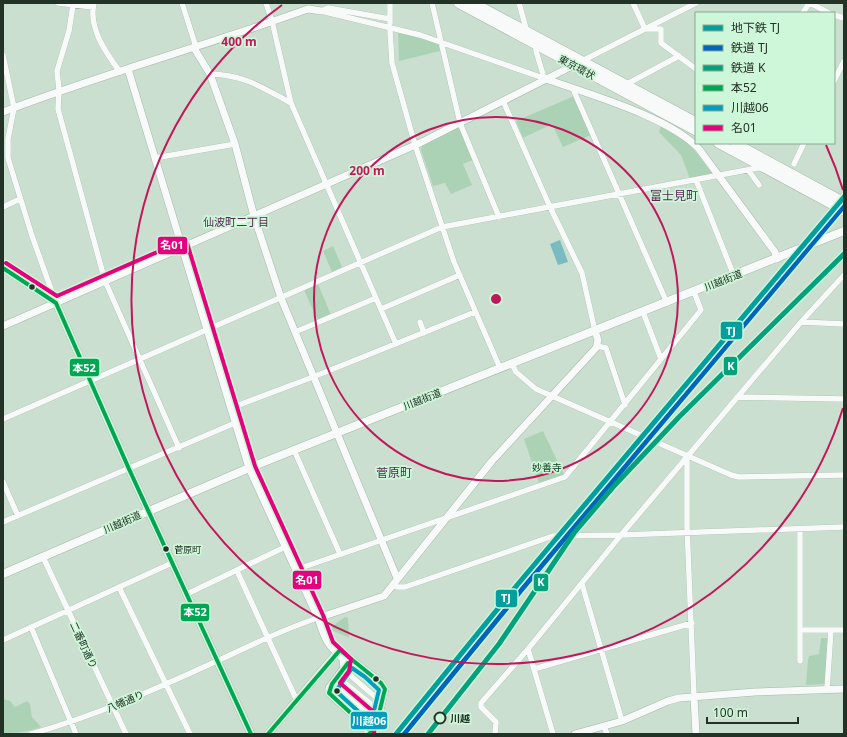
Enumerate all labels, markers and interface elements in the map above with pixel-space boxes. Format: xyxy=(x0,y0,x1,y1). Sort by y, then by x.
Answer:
legend xyxy=(695,12,835,144)
text: 地下鉄 TJ xyxy=(731,19,780,36)
text: 400 m xyxy=(221,33,257,50)
text: 鉄道 TJ xyxy=(731,39,768,56)
street label: 東京環状 xyxy=(556,51,598,83)
text: 鉄道 K xyxy=(731,59,766,76)
text: 本52 xyxy=(731,79,757,96)
text: 川越06 xyxy=(731,99,769,116)
text: 名01 xyxy=(731,119,757,136)
text: 200 m xyxy=(349,162,385,179)
district label: 富士見町 xyxy=(650,187,698,204)
district label: 仙波町二丁目 xyxy=(203,214,269,229)
line badge: 名01 xyxy=(157,236,188,255)
text: 名01 xyxy=(160,237,184,252)
street label: 川越街道 xyxy=(702,266,744,294)
unlabelled marker xyxy=(27,282,37,292)
centre of rings xyxy=(489,292,503,306)
line badge: TJ xyxy=(720,321,743,340)
text: TJ xyxy=(726,323,736,338)
line badge: K xyxy=(723,356,738,376)
line badge: 本52 xyxy=(69,358,100,377)
text: K xyxy=(727,358,735,373)
text: 本52 xyxy=(72,360,96,375)
street label: 川越街道 xyxy=(401,385,443,413)
park label: 妙善寺 xyxy=(532,460,562,474)
district label: 菅原町 xyxy=(376,464,412,481)
street label: 川越街道 xyxy=(101,507,143,537)
place label: 菅原町 xyxy=(174,543,201,556)
marker: 菅原町 xyxy=(161,544,171,554)
line badge: 名01 xyxy=(292,570,322,590)
text: 名01 xyxy=(295,572,319,587)
line badge: K xyxy=(533,573,549,592)
text: K xyxy=(537,574,545,589)
line badge: TJ xyxy=(495,589,518,608)
text: TJ xyxy=(501,590,511,605)
line badge: 本52 xyxy=(180,603,210,622)
text: 本52 xyxy=(183,604,207,619)
street label: 二番町通り xyxy=(67,619,101,671)
unlabelled marker xyxy=(371,674,381,684)
unlabelled marker xyxy=(332,686,342,696)
street label: 八幡通り xyxy=(104,687,146,715)
scale bar xyxy=(707,699,798,725)
text: 100 m xyxy=(713,704,748,721)
line badge: 川越06 xyxy=(350,711,388,730)
marker: 川越 xyxy=(433,711,447,725)
place label: 川越 xyxy=(450,711,470,725)
text: 川越06 xyxy=(352,713,386,728)

